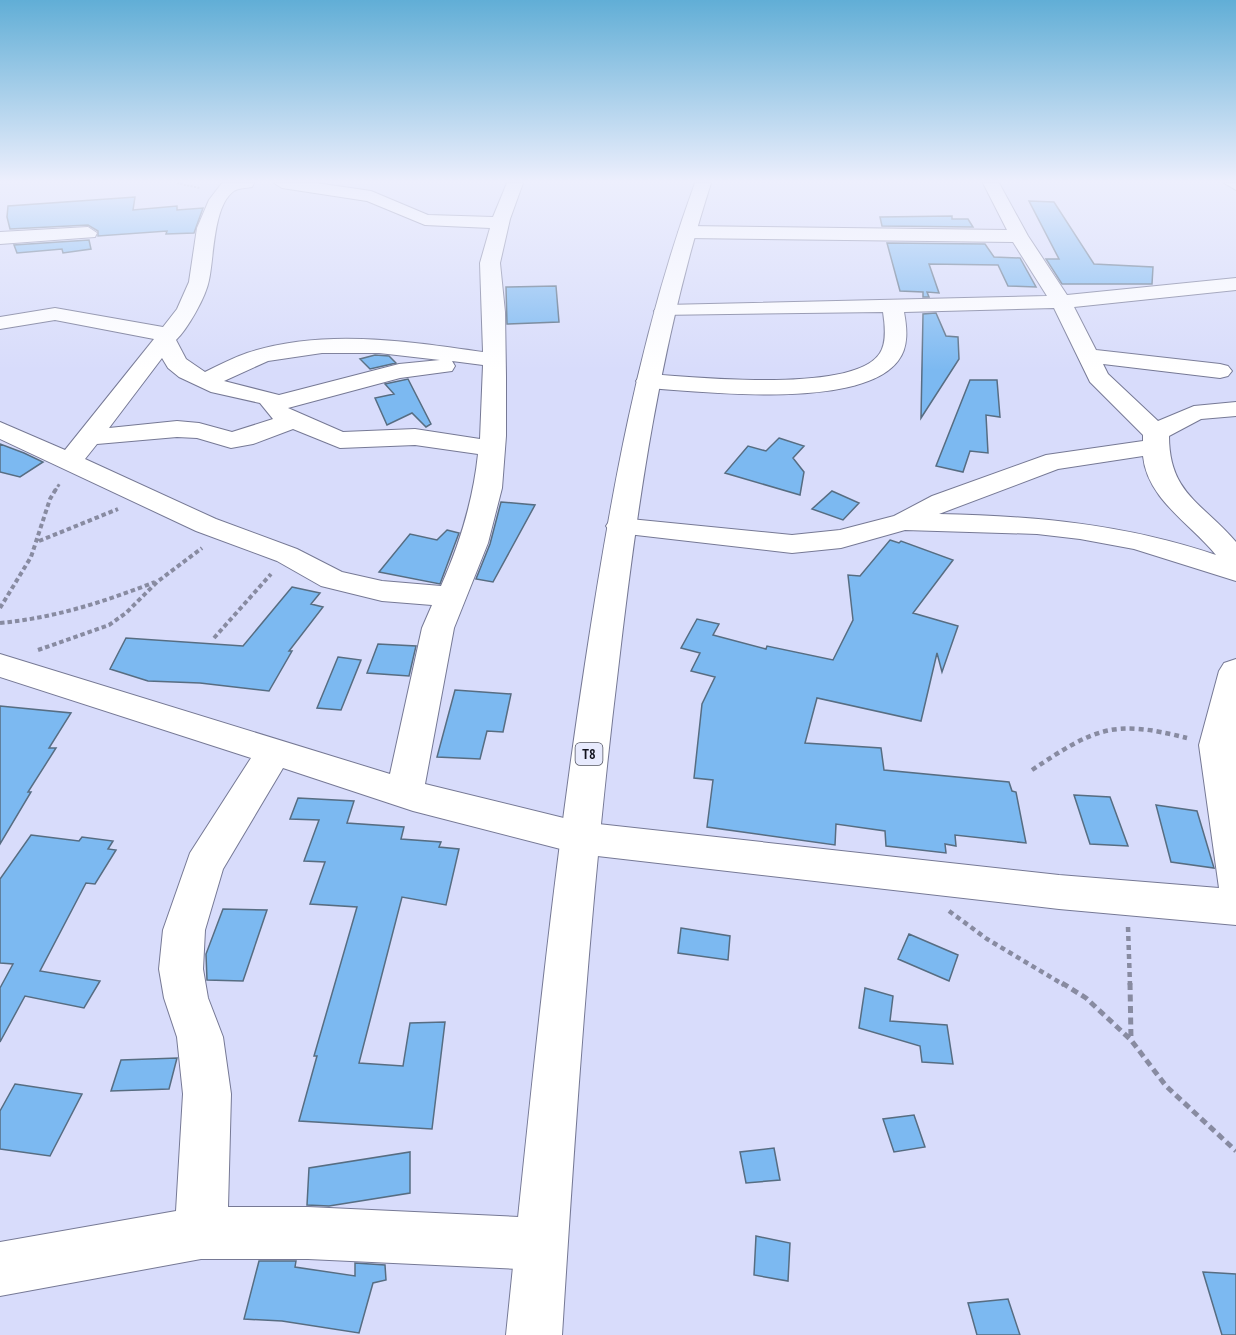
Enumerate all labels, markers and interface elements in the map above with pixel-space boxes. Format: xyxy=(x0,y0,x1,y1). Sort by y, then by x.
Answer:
road number: T8 xyxy=(576,743,602,765)

